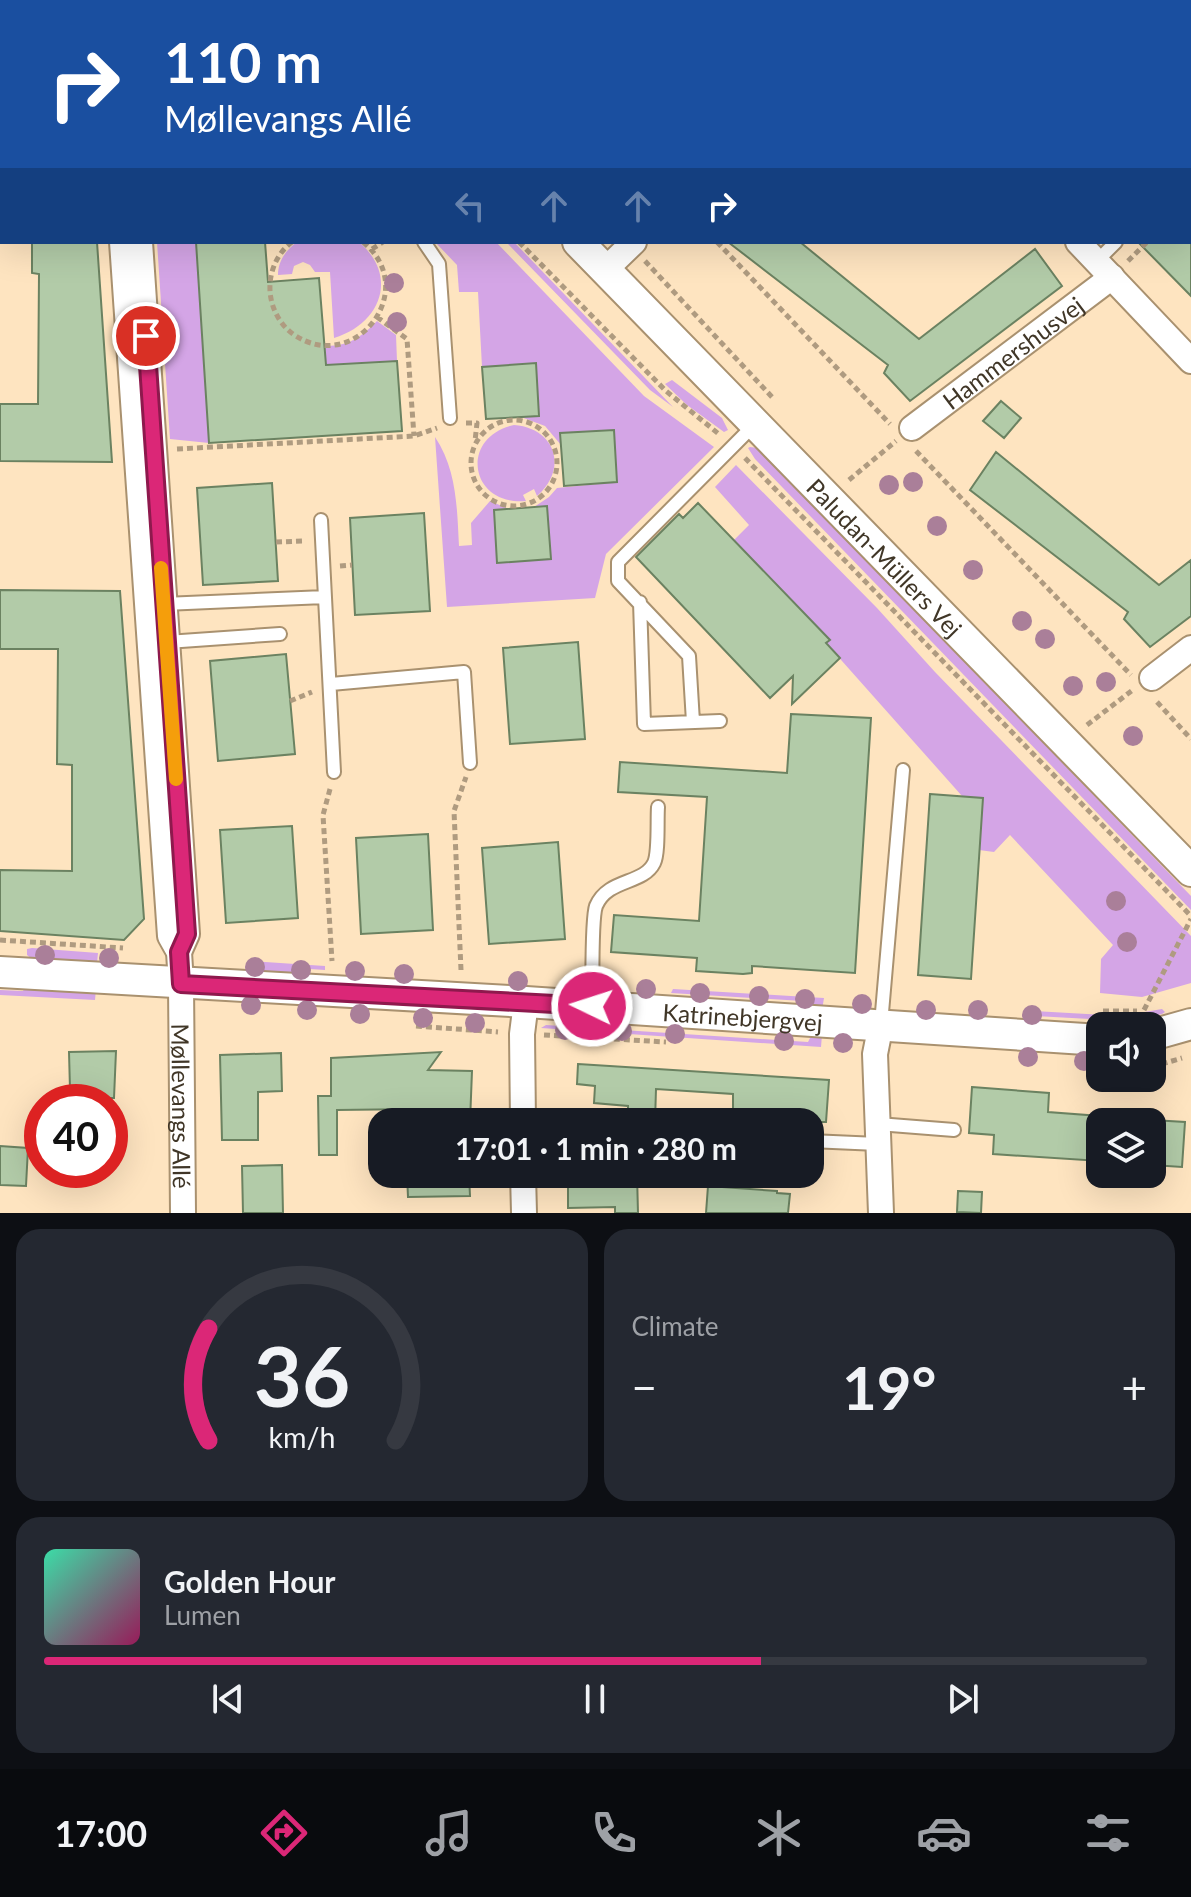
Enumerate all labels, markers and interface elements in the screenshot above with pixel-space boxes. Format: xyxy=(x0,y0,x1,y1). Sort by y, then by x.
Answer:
text: 110 m xyxy=(164,28,322,95)
icon: right xyxy=(32,32,136,136)
text: Møllevangs Allé xyxy=(164,96,412,140)
icon: left xyxy=(448,184,492,228)
icon: ahead xyxy=(532,184,576,228)
icon: ahead xyxy=(616,184,660,228)
icon: right xyxy=(700,184,744,228)
street label: Hammershusvej xyxy=(937,290,1089,414)
pin xyxy=(112,302,180,370)
icon: arrive xyxy=(124,314,168,358)
street label: Paludan-Müllers Vej xyxy=(802,472,969,642)
position arrow xyxy=(550,964,634,1048)
street label: Katrinebjergvej xyxy=(662,997,824,1036)
map controls xyxy=(1086,1012,1166,1188)
button: sound xyxy=(1086,1012,1166,1092)
street label: Møllevangs Allé xyxy=(167,1023,197,1189)
speed limit sign: 40 xyxy=(24,1084,128,1188)
button: layers xyxy=(1086,1108,1166,1188)
text: 17:01 · 1 min · 280 m xyxy=(455,1130,737,1166)
text: Climate xyxy=(632,1310,718,1342)
text: 36 xyxy=(254,1325,350,1425)
text: 19° xyxy=(842,1351,937,1423)
text: − xyxy=(632,1361,657,1413)
text: + xyxy=(1121,1361,1147,1413)
text: km/h xyxy=(268,1420,335,1454)
text: Golden Hour xyxy=(164,1563,336,1599)
text: Lumen xyxy=(164,1599,241,1631)
icon: previous xyxy=(206,1677,250,1721)
icon: pause xyxy=(573,1677,617,1721)
icon: next xyxy=(941,1677,985,1721)
icon: directions xyxy=(256,1805,312,1861)
icon: music xyxy=(421,1805,477,1861)
icon: phone xyxy=(586,1805,642,1861)
icon: climate xyxy=(751,1805,807,1861)
icon: car xyxy=(916,1805,972,1861)
icon: filters xyxy=(1080,1805,1136,1861)
text: 17:00 xyxy=(54,1811,147,1855)

